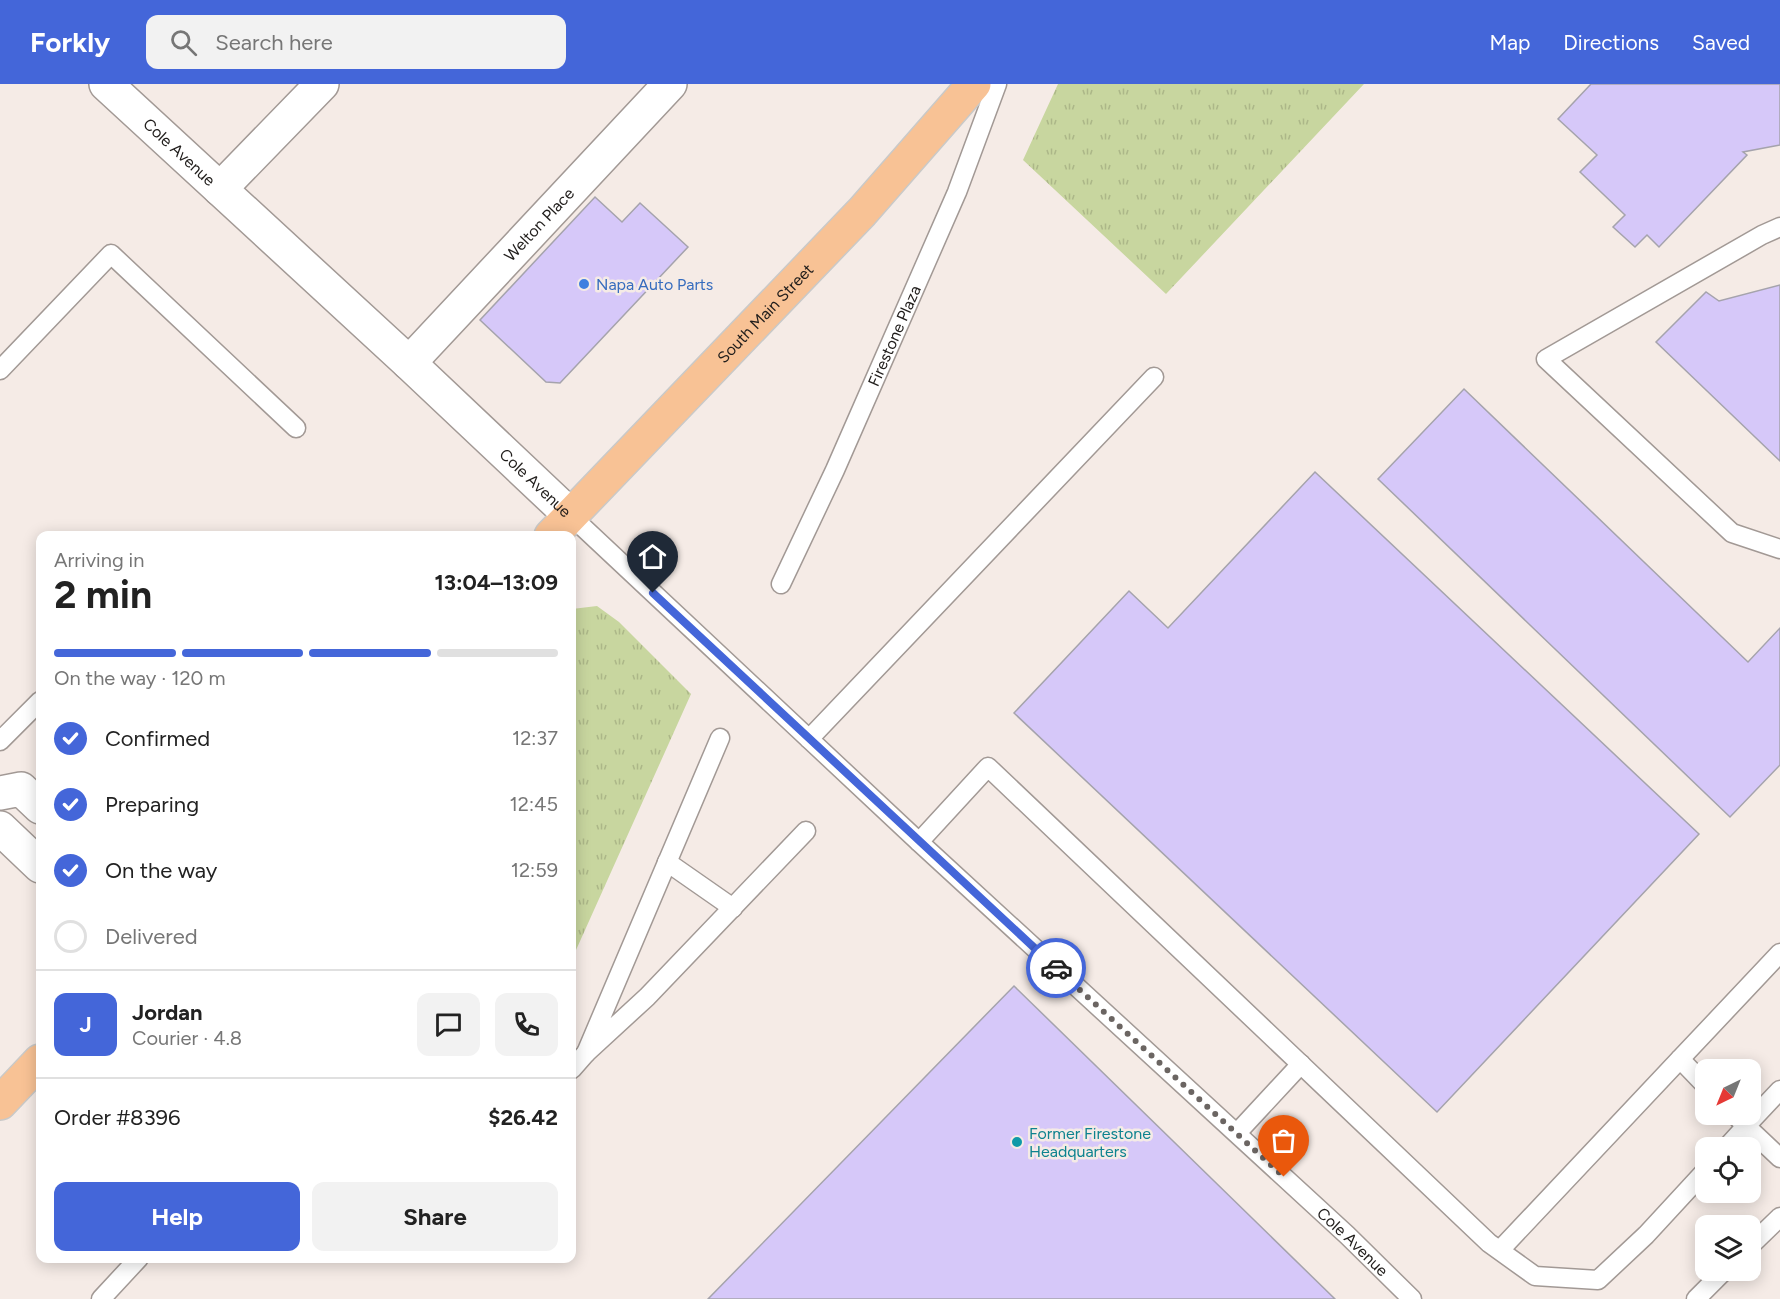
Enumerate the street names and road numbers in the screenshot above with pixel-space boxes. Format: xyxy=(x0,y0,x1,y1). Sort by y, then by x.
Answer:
street label: Cole Avenue xyxy=(139,114,219,190)
street label: Welton Place xyxy=(500,184,578,265)
street label: South Main Street xyxy=(713,260,817,367)
street label: Firestone Plaza xyxy=(864,282,925,389)
street label: Cole Avenue xyxy=(496,445,575,521)
street label: Cole Avenue xyxy=(1313,1203,1392,1280)

